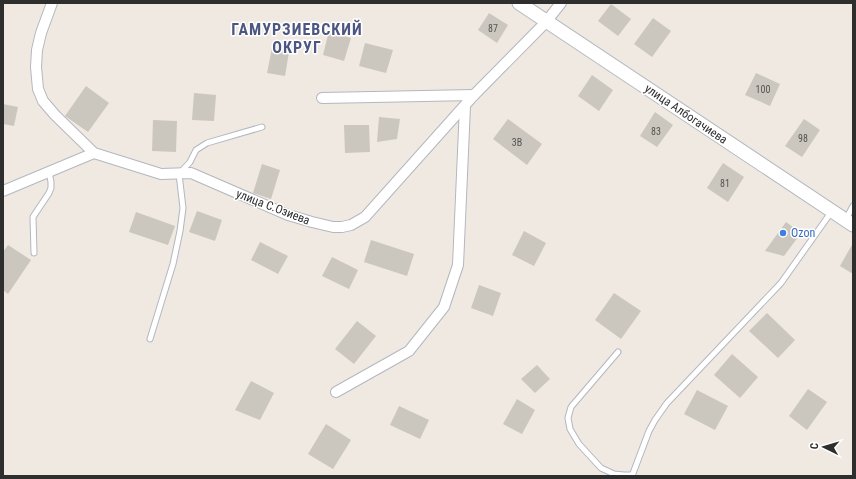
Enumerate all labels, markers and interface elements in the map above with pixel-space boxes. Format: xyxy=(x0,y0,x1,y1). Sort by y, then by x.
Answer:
district label: ГАМУРЗИЕВСКИЙ ОКРУГ xyxy=(231,19,363,57)
house number: 87 xyxy=(488,23,498,34)
street label: улица Албогачиева xyxy=(642,81,730,147)
house number: 100 xyxy=(756,84,770,95)
house number: 83 xyxy=(651,126,661,137)
house number: 98 xyxy=(798,133,808,144)
house number: 3В xyxy=(512,137,522,148)
house number: 81 xyxy=(720,178,730,189)
street label: улица С.Озиева xyxy=(234,187,312,228)
place label: Ozon xyxy=(791,226,815,240)
marker: Ozon xyxy=(778,228,788,238)
north arrow xyxy=(804,427,844,467)
text: С xyxy=(808,442,821,450)

